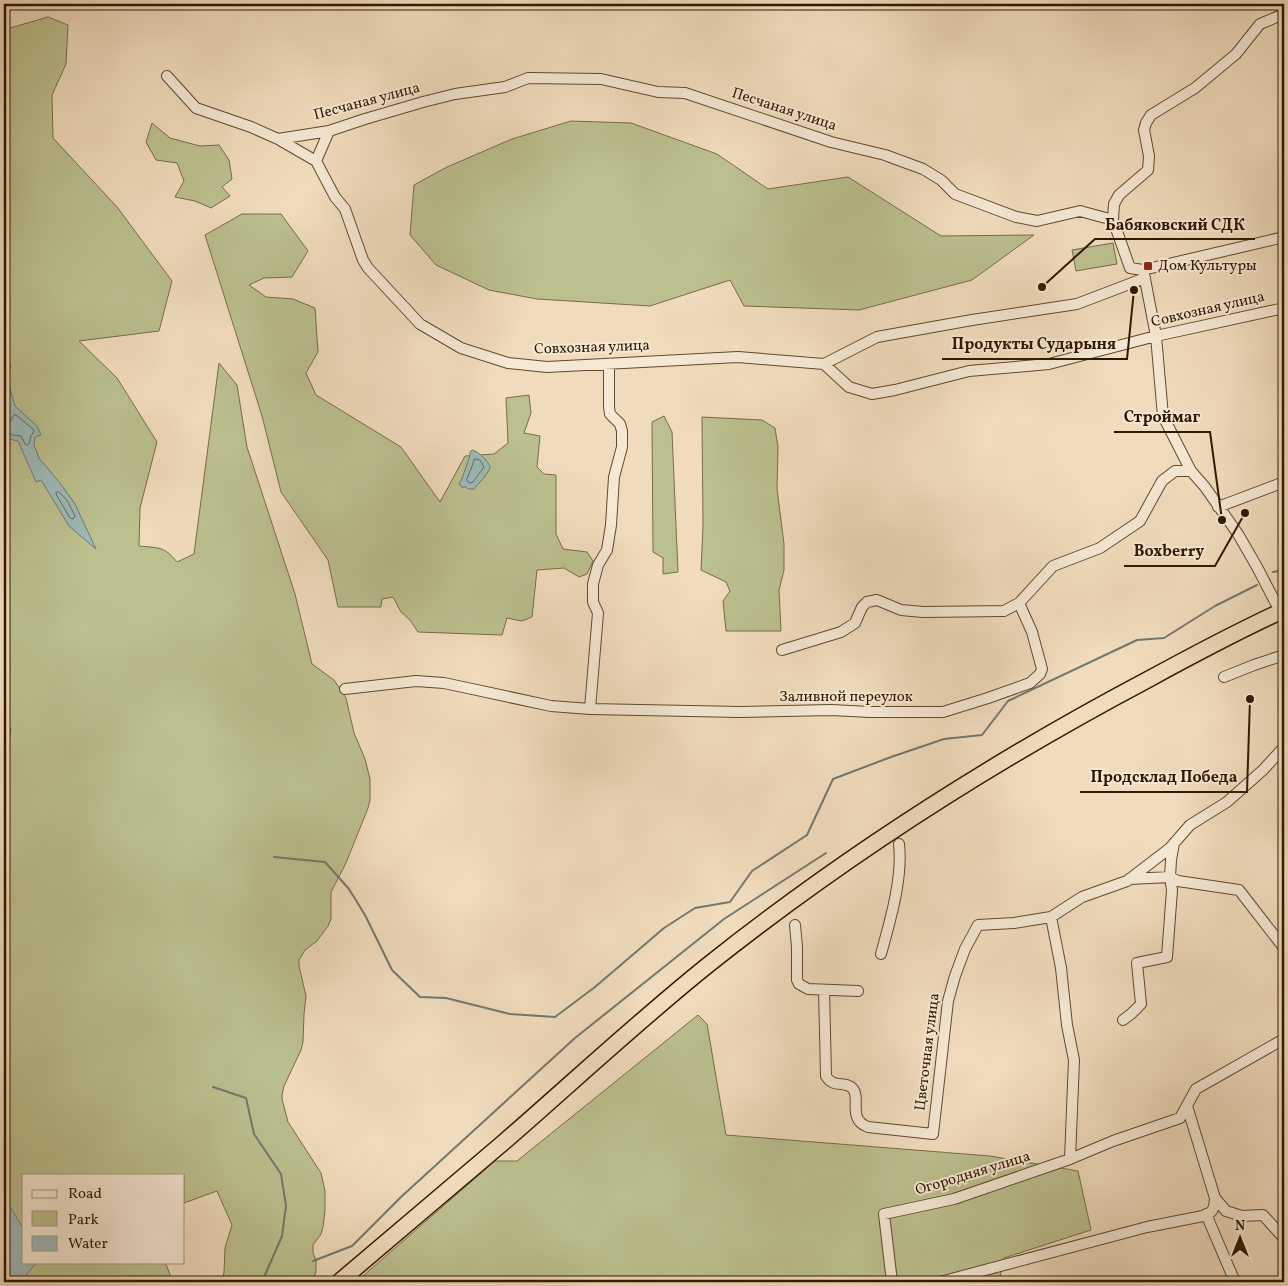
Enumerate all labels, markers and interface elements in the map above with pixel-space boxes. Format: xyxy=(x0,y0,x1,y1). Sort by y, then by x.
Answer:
street label: Песчаная улица xyxy=(311,78,423,126)
street label: Песчаная улица xyxy=(729,83,839,137)
callout: Бабяковский СДК xyxy=(1095,208,1255,239)
text: Бабяковский СДК xyxy=(1105,215,1245,237)
place label: Дом Культуры xyxy=(1158,256,1257,277)
marker: Дом Культуры xyxy=(1142,260,1154,272)
street label: Совхозная улица xyxy=(1149,287,1267,333)
callout: Продукты Сударыня xyxy=(942,328,1127,359)
text: Продукты Сударыня xyxy=(952,334,1116,356)
street label: Совхозная улица xyxy=(534,335,650,361)
callout: Строймаг xyxy=(1114,401,1210,432)
text: Строймаг xyxy=(1124,407,1201,429)
callout: Boxberry xyxy=(1124,535,1215,566)
text: Boxberry xyxy=(1134,541,1204,563)
street label: Заливной переулок xyxy=(779,687,913,708)
callout: Продсклад Победа xyxy=(1080,761,1247,792)
text: Продсклад Победа xyxy=(1091,767,1238,789)
street label: Цветочная улица xyxy=(910,992,946,1112)
street label: Огородняя улица xyxy=(913,1146,1033,1202)
legend xyxy=(22,1174,185,1264)
text: Road xyxy=(68,1184,102,1205)
text: Park xyxy=(68,1210,99,1231)
north arrow xyxy=(1216,1214,1266,1264)
text: N xyxy=(1235,1217,1245,1236)
text: Water xyxy=(68,1234,108,1255)

